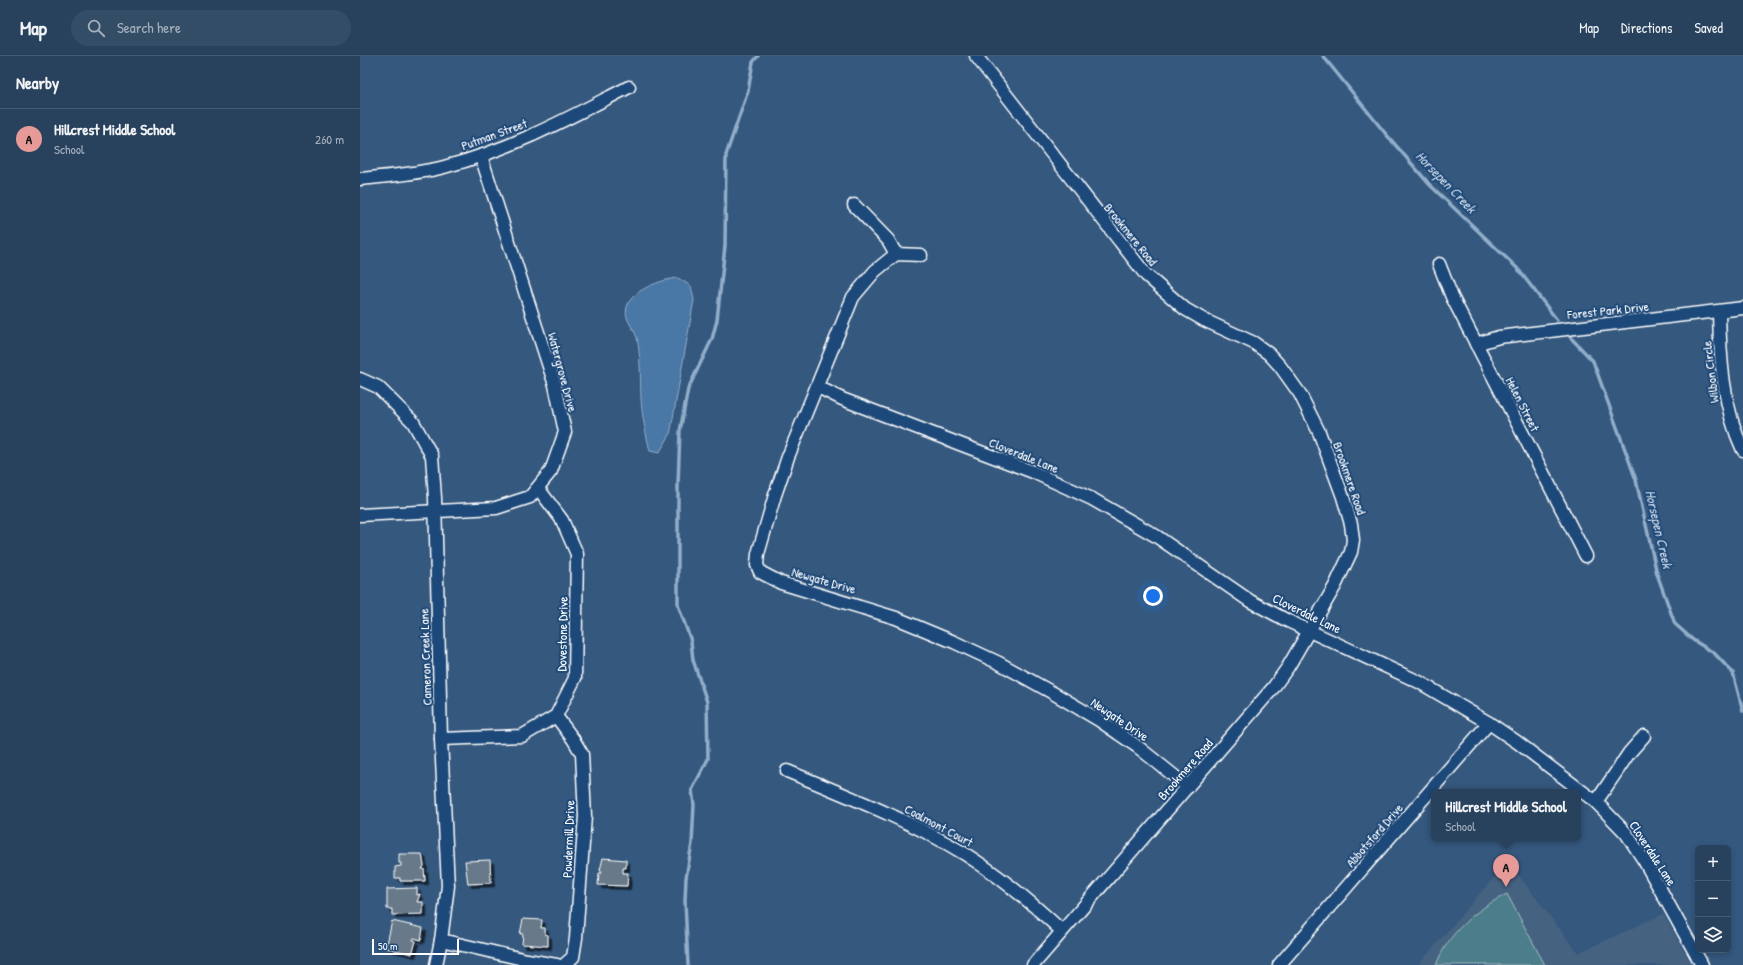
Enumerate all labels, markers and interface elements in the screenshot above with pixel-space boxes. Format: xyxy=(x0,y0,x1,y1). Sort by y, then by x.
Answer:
search box xyxy=(71,10,351,46)
text: Map xyxy=(20,15,47,41)
icon: search xyxy=(85,17,107,39)
text: Search here xyxy=(117,17,181,38)
text: Map xyxy=(1579,18,1599,37)
text: Directions xyxy=(1621,18,1672,37)
text: Saved xyxy=(1694,18,1723,37)
text: Nearby xyxy=(16,71,59,94)
street label: Putman Street xyxy=(459,114,530,154)
text: Hillcrest Middle School xyxy=(54,119,175,140)
text: A xyxy=(26,130,32,148)
text: 260 m xyxy=(315,130,344,148)
text: School xyxy=(54,140,84,158)
water label: Horsepen Creek xyxy=(1411,146,1482,218)
street label: Brookmere Road xyxy=(1100,199,1162,269)
street label: Forest Park Drive xyxy=(1565,297,1650,323)
street label: Watergrove Drive xyxy=(544,330,582,414)
street label: Wilbon Circle xyxy=(1697,340,1723,404)
street label: Helen Street xyxy=(1502,374,1545,435)
street label: Cloverdale Lane xyxy=(986,433,1062,477)
street label: Brookmere Road xyxy=(1329,439,1371,517)
water label: Horsepen Creek xyxy=(1640,488,1678,571)
street label: Newgate Drive xyxy=(790,562,858,598)
your location xyxy=(1143,586,1163,606)
street label: Cloverdale Lane xyxy=(1270,589,1344,637)
street label: Dovestone Drive xyxy=(552,596,572,672)
street label: Cameron Creek Lane xyxy=(414,608,436,706)
street label: Newgate Drive xyxy=(1088,693,1152,745)
street label: Brookmere Road xyxy=(1153,734,1217,804)
popup xyxy=(1431,789,1581,841)
text: Hillcrest Middle School xyxy=(1445,796,1567,817)
street label: Coalmont Court xyxy=(901,799,977,851)
street label: Abbotsford Drive xyxy=(1341,799,1407,871)
street label: Powdermill Drive xyxy=(558,800,578,878)
text: School xyxy=(1445,817,1476,835)
street label: Cloverdale Lane xyxy=(1625,817,1681,889)
map controls xyxy=(1695,845,1731,953)
button: + xyxy=(1695,845,1731,881)
pin: A xyxy=(1493,854,1519,887)
button: − xyxy=(1695,881,1731,917)
button: layers xyxy=(1695,917,1731,953)
scale bar xyxy=(372,937,459,956)
text: 50 m xyxy=(378,939,398,953)

